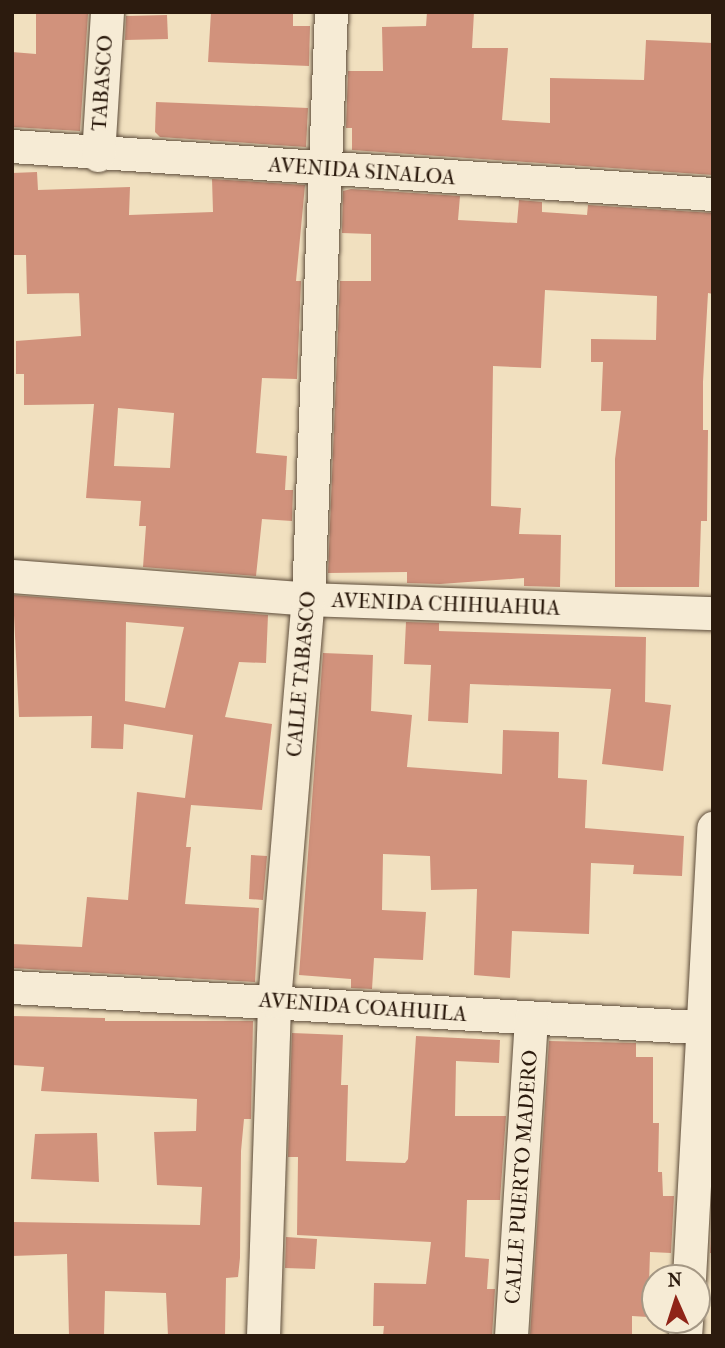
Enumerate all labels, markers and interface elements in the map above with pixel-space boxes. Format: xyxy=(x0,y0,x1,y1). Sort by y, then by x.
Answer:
street label: TABASCO xyxy=(86,34,118,132)
street label: AVENIDA SINALOA xyxy=(268,152,456,190)
street label: AVENIDA CHIHUAHUA xyxy=(331,587,561,621)
street label: CALLE TABASCO xyxy=(281,590,321,758)
street label: AVENIDA COAHUILA xyxy=(258,987,468,1027)
street label: CALLE PUERTO MADERO xyxy=(500,1049,542,1305)
north arrow xyxy=(641,1264,711,1334)
text: N xyxy=(667,1269,683,1291)

